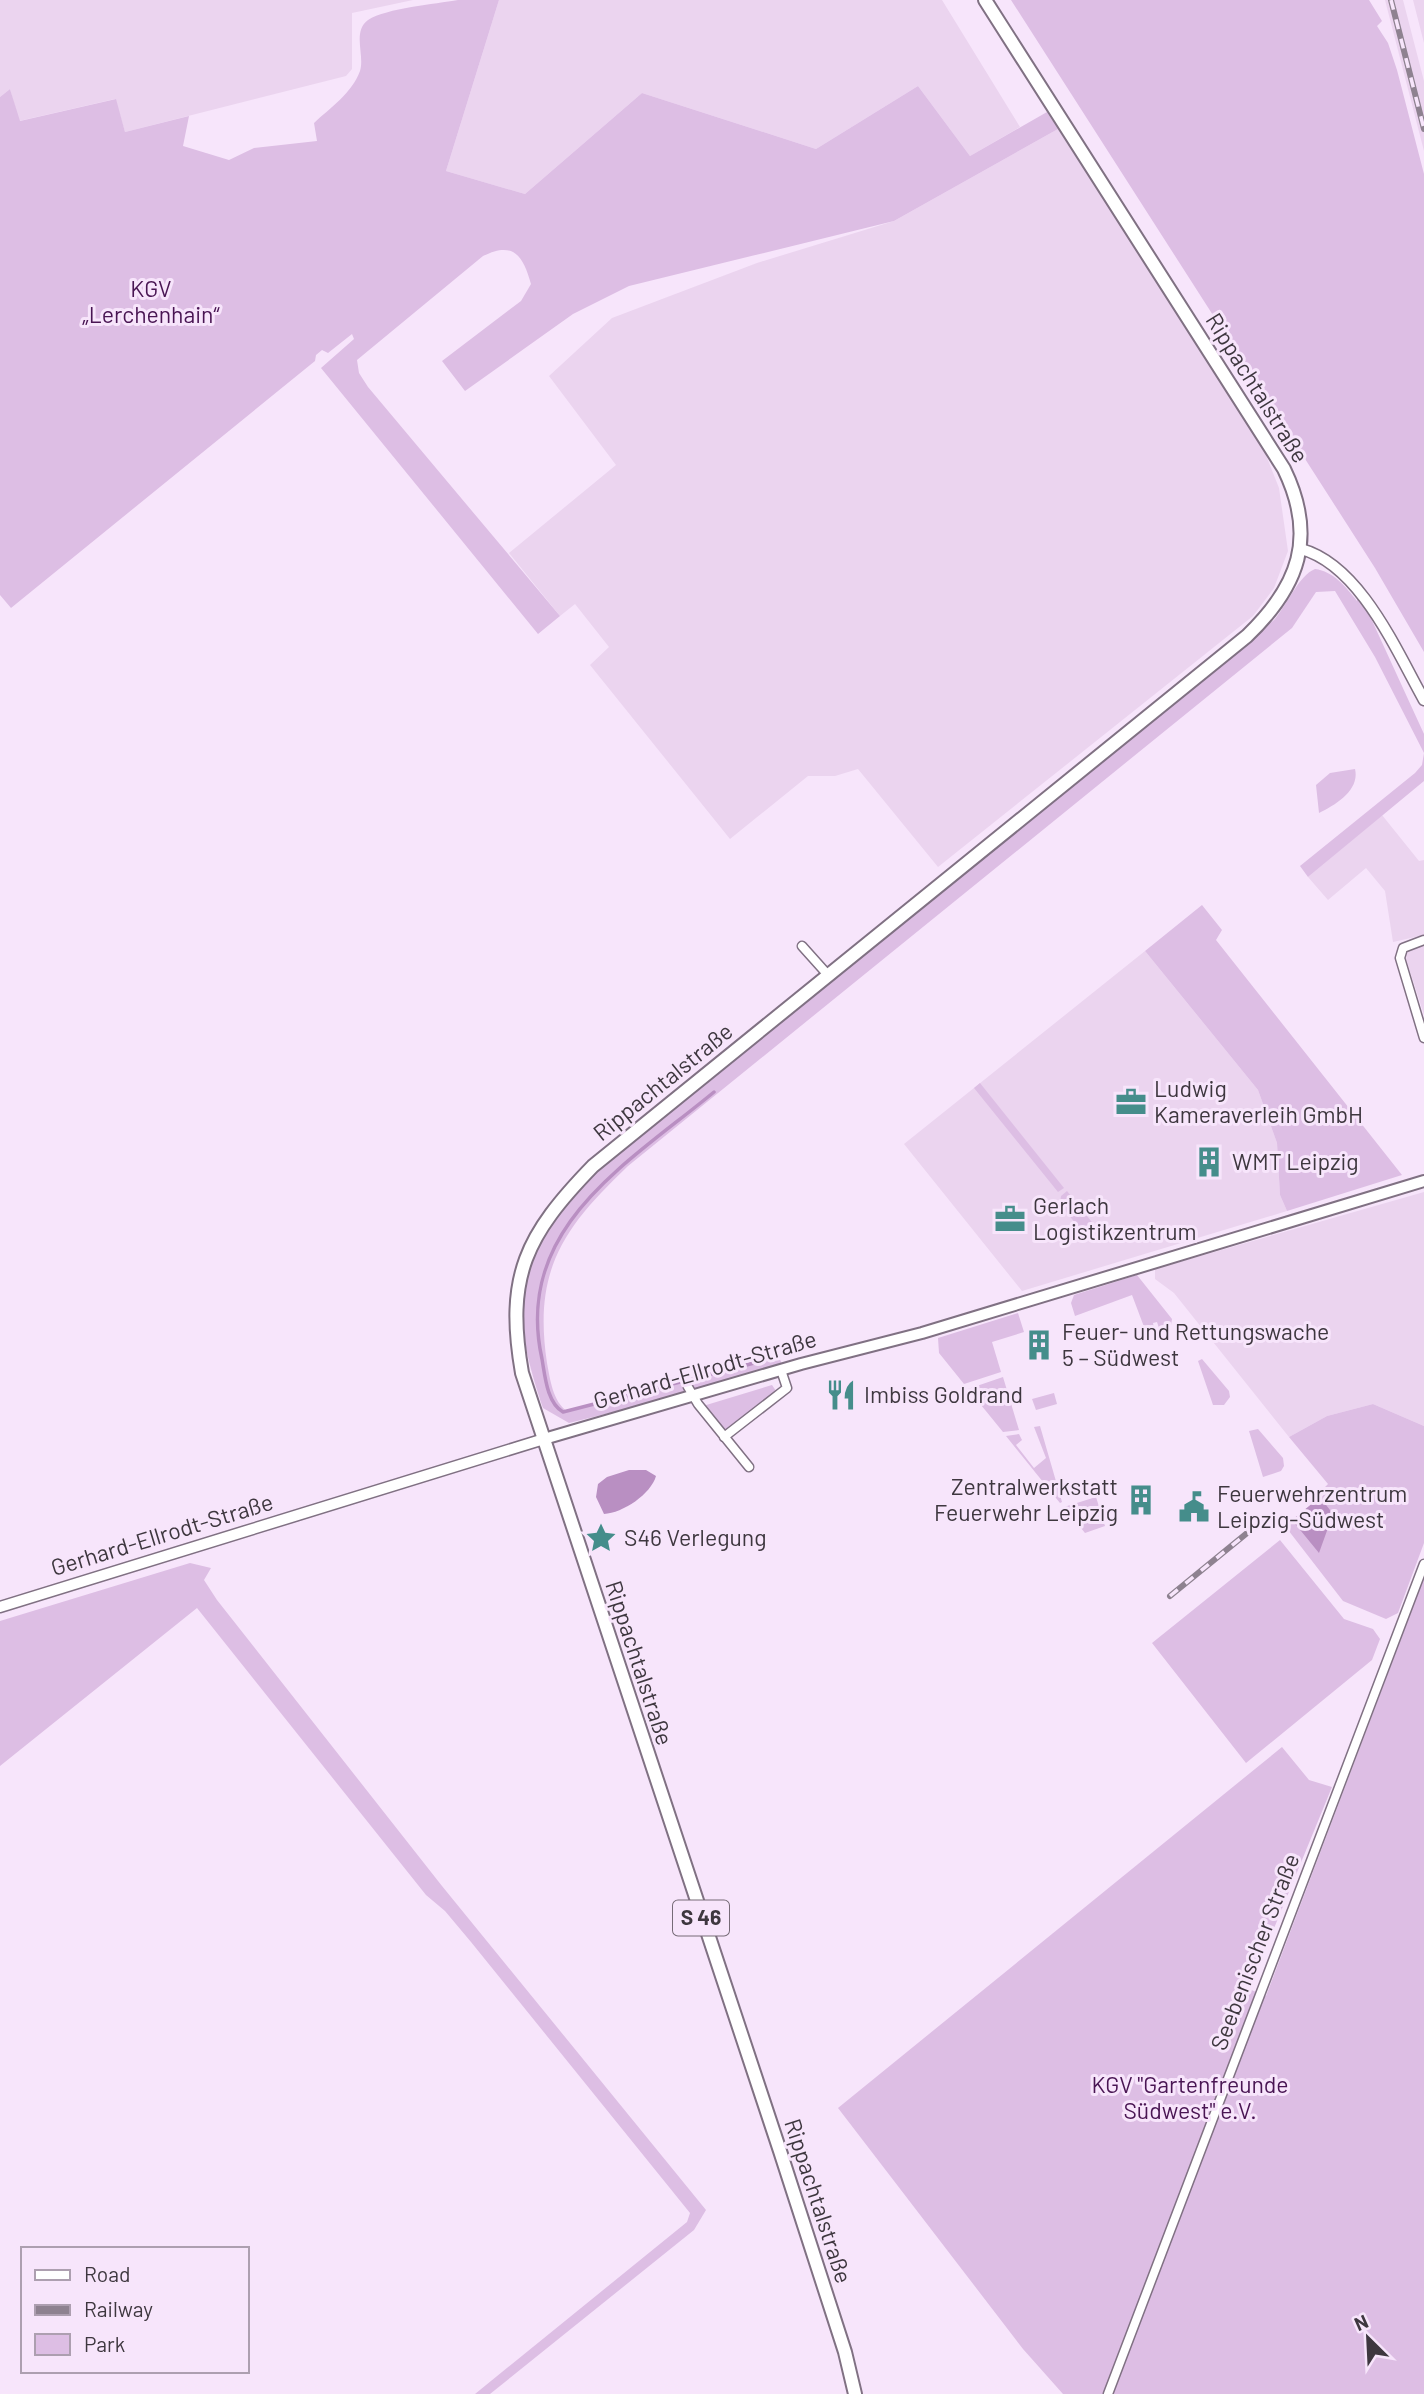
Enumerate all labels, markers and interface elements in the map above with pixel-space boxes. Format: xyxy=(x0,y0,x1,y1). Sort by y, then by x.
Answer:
park label: KGV „Lerchenhain“ xyxy=(82,274,220,328)
street label: Rippachtalstraße xyxy=(1201,307,1315,468)
street label: Rippachtalstraße xyxy=(587,1016,738,1146)
place label: Ludwig Kameraverleih GmbH xyxy=(1154,1074,1363,1128)
office icon: Ludwig Kameraverleih GmbH xyxy=(1114,1085,1148,1119)
building icon: WMT Leipzig xyxy=(1192,1145,1226,1179)
place label: WMT Leipzig xyxy=(1232,1147,1359,1175)
place label: Gerlach Logistikzentrum xyxy=(1033,1191,1197,1245)
office icon: Gerlach Logistikzentrum xyxy=(993,1202,1027,1236)
place label: Feuer- und Rettungswache 5 – Südwest xyxy=(1062,1317,1329,1371)
street label: Gerhard-Ellrodt-Straße xyxy=(590,1324,819,1414)
building icon: Feuer- und Rettungswache 5 – Südwest xyxy=(1022,1328,1056,1362)
restaurant icon: Imbiss Goldrand xyxy=(824,1378,858,1412)
place label: Imbiss Goldrand xyxy=(864,1380,1023,1408)
place label: Zentralwerkstatt Feuerwehr Leipzig xyxy=(934,1472,1118,1526)
place label: Feuerwehrzentrum Leipzig-Südwest xyxy=(1217,1479,1407,1533)
building icon: Zentralwerkstatt Feuerwehr Leipzig xyxy=(1124,1483,1158,1517)
street label: Gerhard-Ellrodt-Straße xyxy=(47,1487,276,1581)
public building icon: Feuerwehrzentrum Leipzig-Südwest xyxy=(1177,1490,1211,1524)
place icon: S46 Verlegung xyxy=(584,1521,618,1555)
place label: S46 Verlegung xyxy=(624,1523,767,1551)
street label: Rippachtalstraße xyxy=(600,1577,680,1749)
street label: Seebenischer Straße xyxy=(1204,1849,1304,2054)
road number: S 46 xyxy=(673,1900,729,1936)
park label: KGV "Gartenfreunde Südwest" e.V. xyxy=(1091,2070,1289,2124)
street label: Rippachtalstraße xyxy=(779,2115,859,2287)
legend xyxy=(21,2247,248,2373)
text: Road xyxy=(84,2261,130,2286)
text: Railway xyxy=(84,2296,153,2321)
north arrow xyxy=(1333,2303,1403,2373)
text: N xyxy=(1350,2309,1371,2335)
text: Park xyxy=(84,2331,125,2356)

